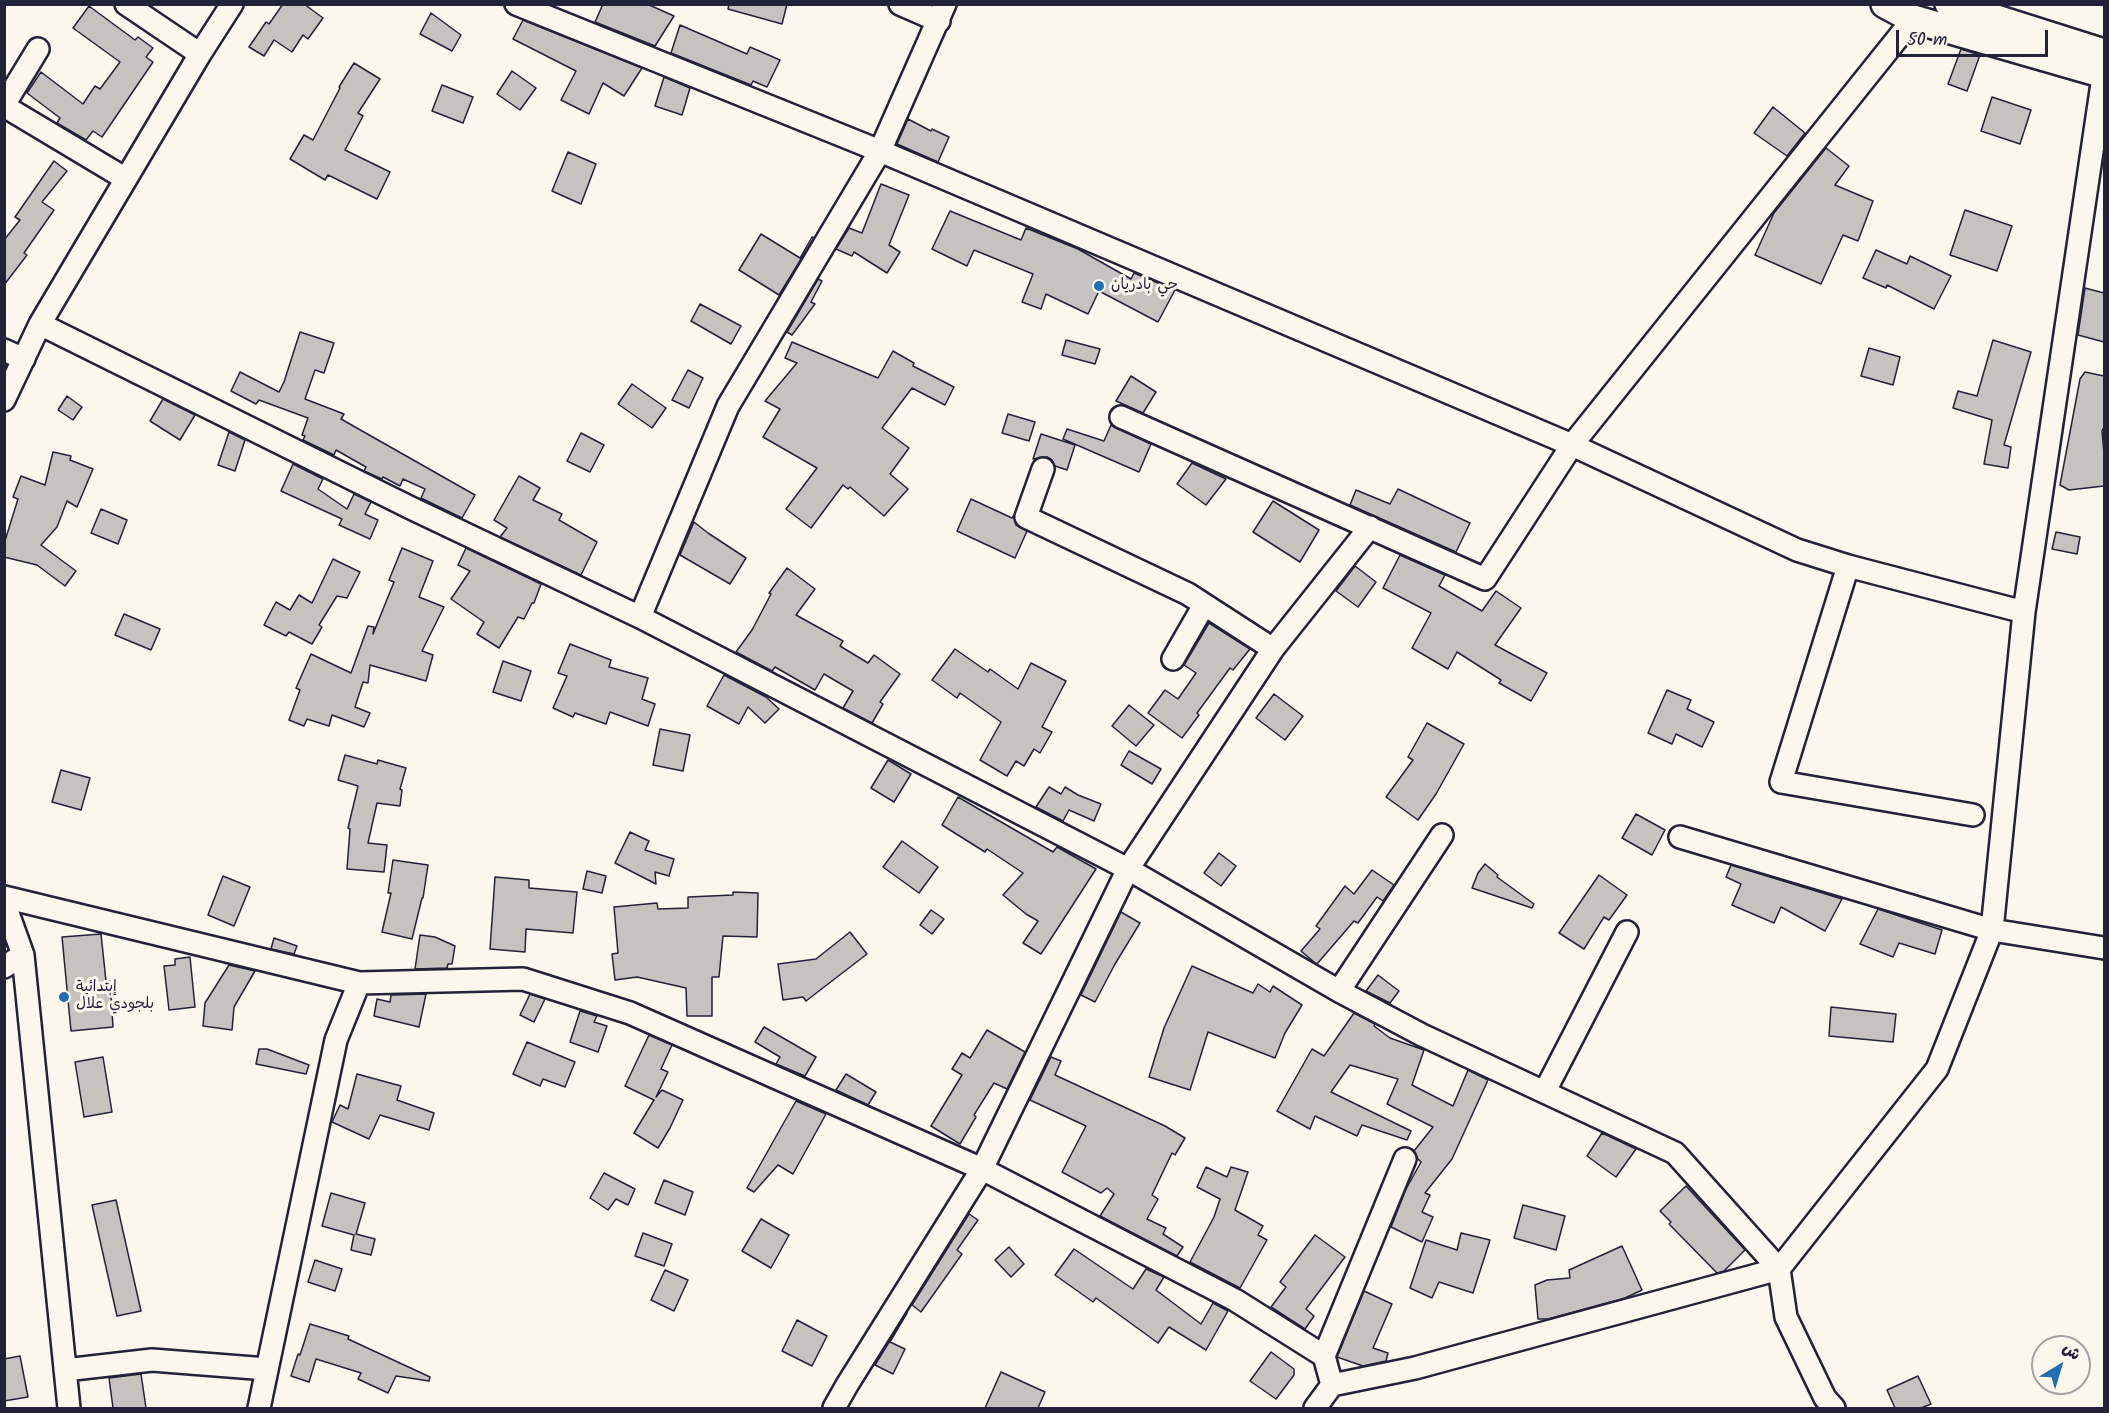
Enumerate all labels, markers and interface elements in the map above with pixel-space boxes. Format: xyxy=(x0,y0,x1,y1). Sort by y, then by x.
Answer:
scale bar xyxy=(1899,18,2050,56)
text: 50 m xyxy=(1907,26,1947,55)
place label: حي بادريان xyxy=(1111,277,1178,295)
marker: حي بادريان xyxy=(1092,279,1106,293)
place label: إبتدائية بلجودي علال xyxy=(76,979,154,1014)
marker: إبتدائية بلجودي علال xyxy=(57,990,71,1004)
north arrow xyxy=(2031,1335,2091,1395)
text: ش xyxy=(2057,1337,2086,1367)

